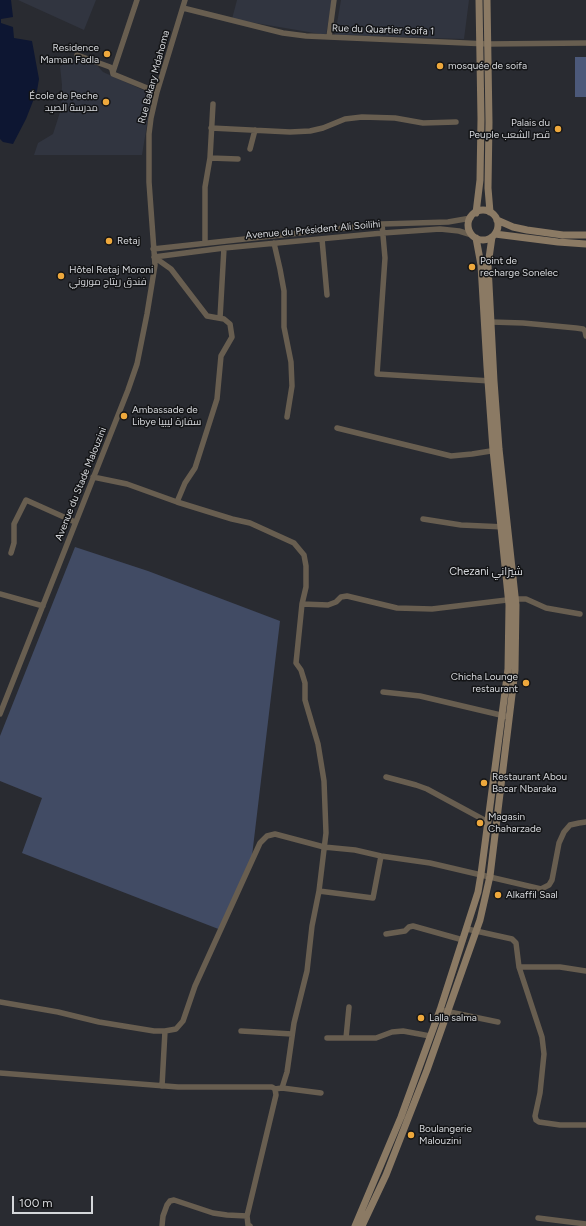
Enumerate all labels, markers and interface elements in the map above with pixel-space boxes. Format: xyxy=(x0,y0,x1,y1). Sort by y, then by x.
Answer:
street label: Rue du Quartier Soifa 1 xyxy=(332,22,434,38)
street label: Rue Bakary Mdahoma xyxy=(136,29,172,125)
place label: Residence Maman Fadla xyxy=(40,42,99,66)
marker: Residence Maman Fadla xyxy=(102,49,112,59)
place label: mosquée de soifa xyxy=(448,60,527,72)
marker: mosquée de soifa xyxy=(435,61,445,71)
place label: École de Peche مدرسة الصيد xyxy=(29,90,98,114)
marker: École de Peche مدرسة الصيد xyxy=(101,97,111,107)
place label: Palais du Peuple قصر الشعب xyxy=(469,117,550,140)
marker: Palais du Peuple قصر الشعب xyxy=(553,124,563,134)
street label: Avenue du Président Ali Soilihi xyxy=(245,218,381,242)
place label: Retaj xyxy=(117,235,140,247)
marker: Retaj xyxy=(104,236,114,246)
place label: Point de recharge Sonelec xyxy=(480,255,558,278)
marker: Point de recharge Sonelec xyxy=(467,262,477,272)
place label: Hôtel Retaj Moroni فندق ريتاج موروني xyxy=(69,264,153,288)
marker: Hôtel Retaj Moroni فندق ريتاج موروني xyxy=(56,271,66,281)
place label: Ambassade de Libye سفارة ليبيا xyxy=(132,404,201,428)
marker: Ambassade de Libye سفارة ليبيا xyxy=(119,411,129,421)
street label: Avenue du Stade Malouzini xyxy=(53,426,109,542)
district label: Chezani شيزاني xyxy=(449,565,523,579)
place label: Chicha Lounge restaurant xyxy=(451,671,518,694)
marker: Chicha Lounge restaurant xyxy=(521,678,531,688)
place label: Restaurant Abou Bacar Nbaraka xyxy=(492,771,567,794)
marker: Restaurant Abou Bacar Nbaraka xyxy=(479,778,489,788)
place label: Magasin Chaharzade xyxy=(488,811,541,834)
marker: Magasin Chaharzade xyxy=(475,818,485,828)
place label: Alkaffil Saal xyxy=(506,889,558,901)
marker: Alkaffil Saal xyxy=(493,890,503,900)
place label: Lalla salma xyxy=(429,1012,477,1024)
marker: Lalla salma xyxy=(416,1013,426,1023)
place label: Boulangerie Malouzini xyxy=(419,1123,472,1146)
marker: Boulangerie Malouzini xyxy=(406,1130,416,1140)
scale bar xyxy=(14,1188,95,1214)
text: 100 m xyxy=(19,1196,53,1210)

